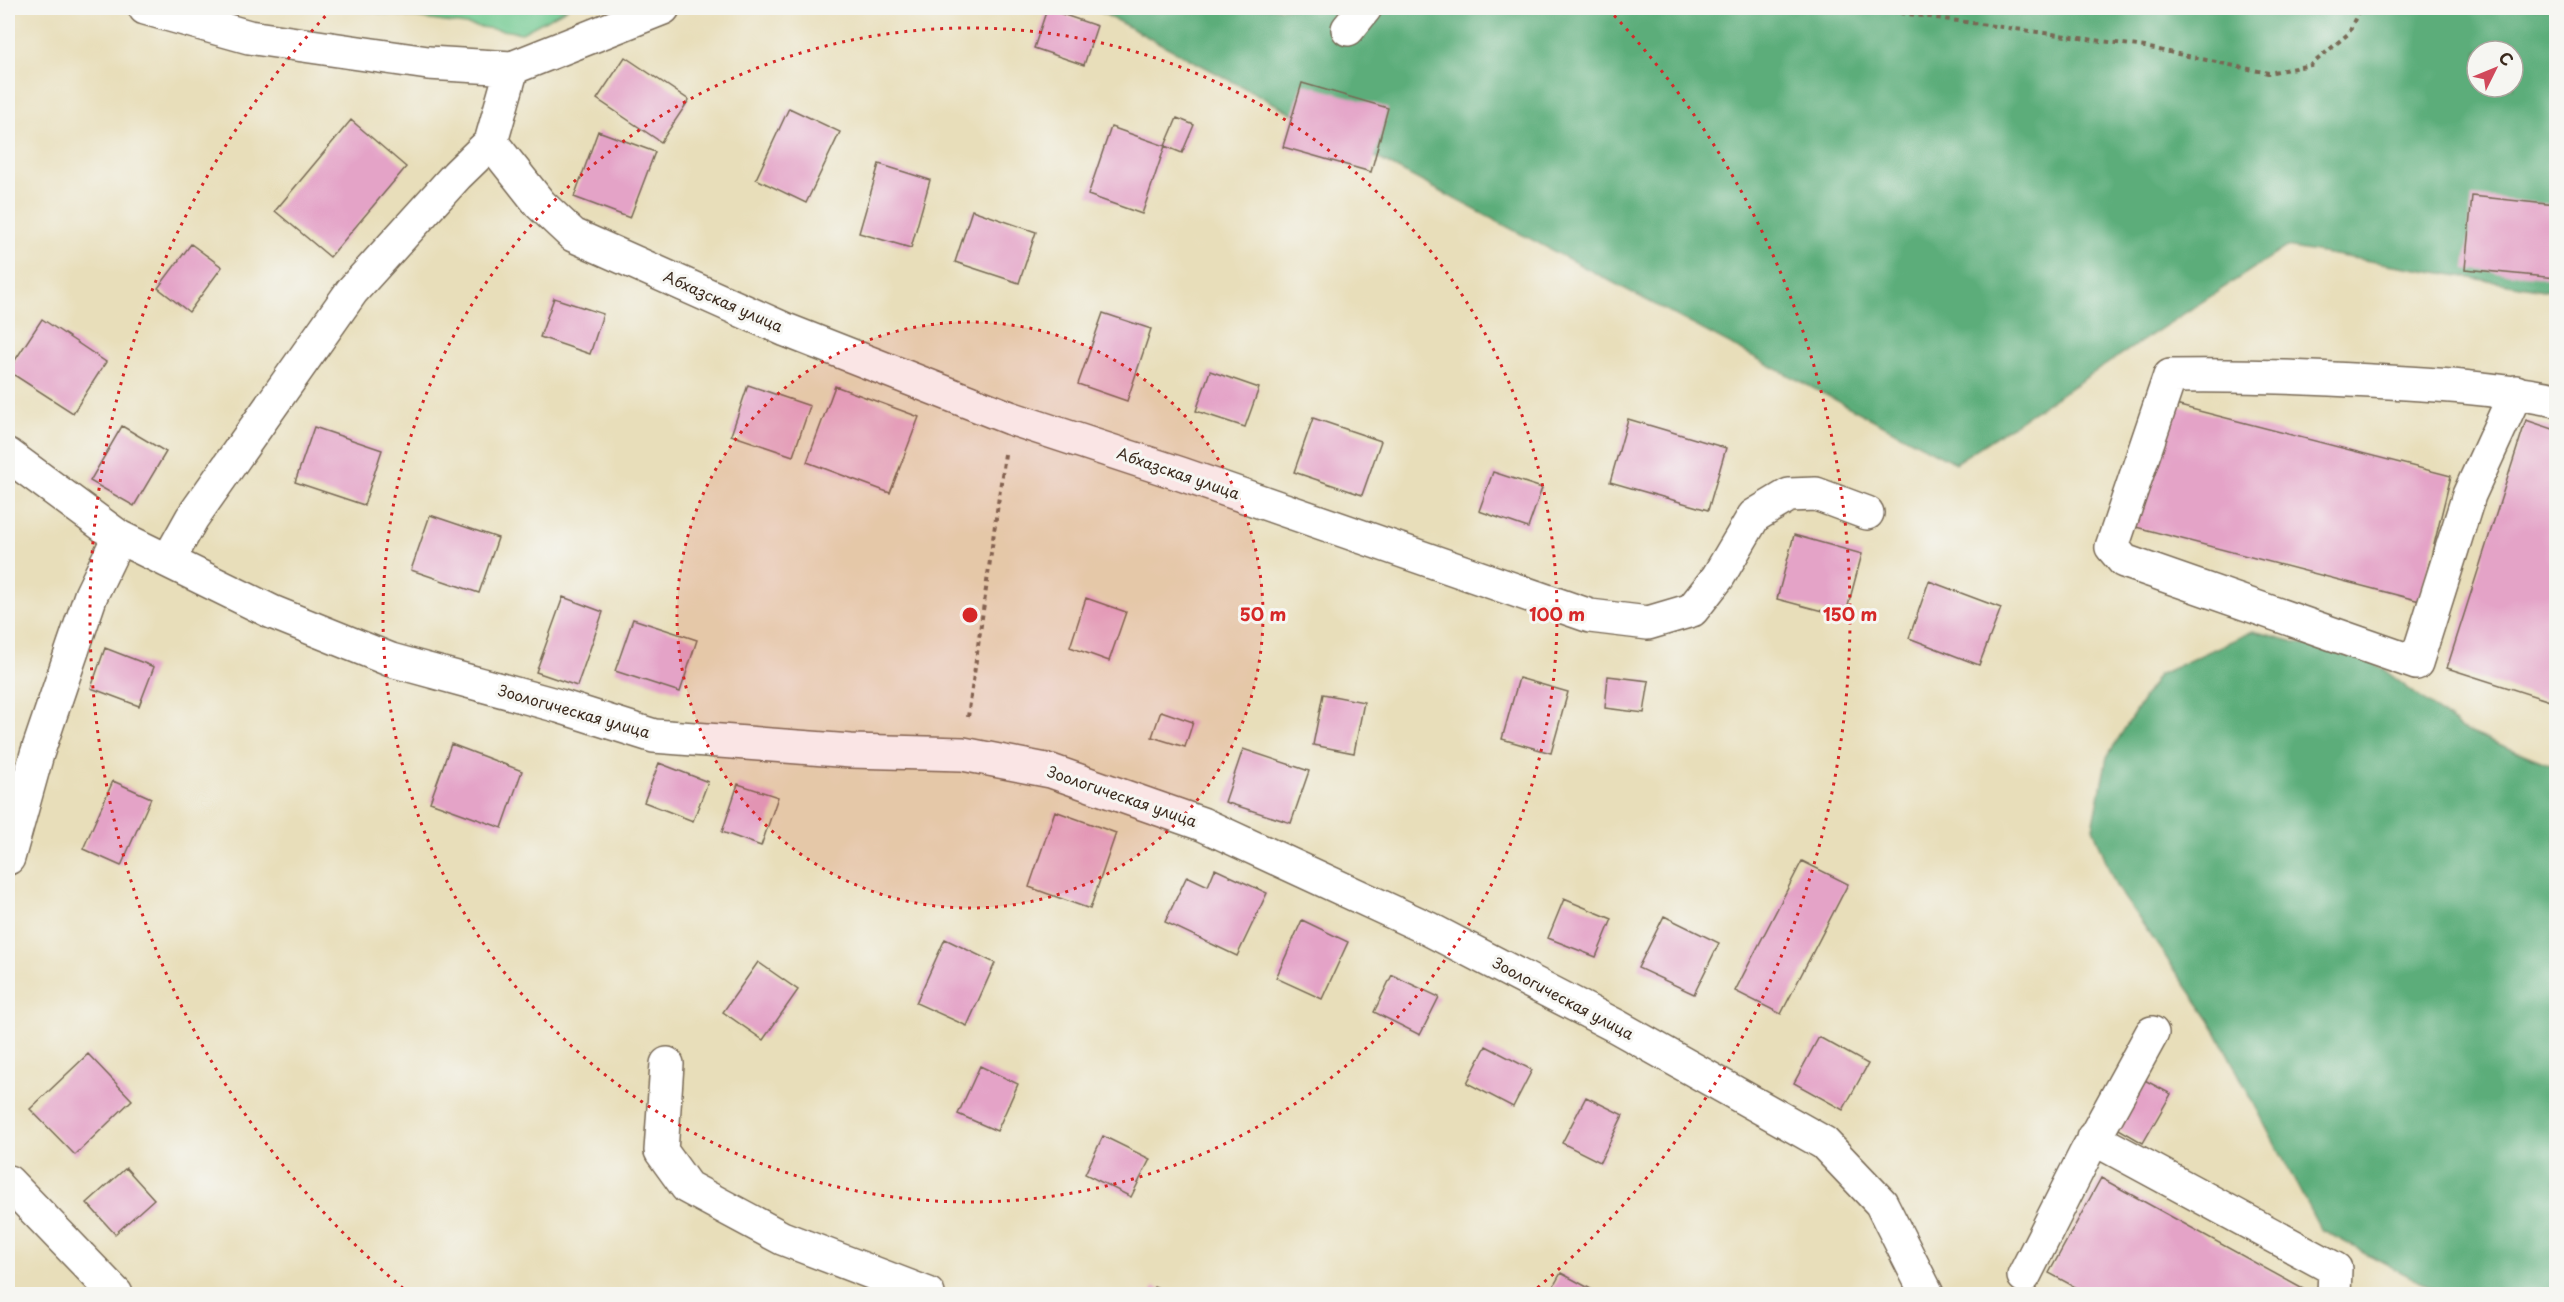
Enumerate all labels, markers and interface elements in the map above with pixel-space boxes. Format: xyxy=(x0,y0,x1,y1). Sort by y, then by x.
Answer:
north arrow xyxy=(2465,39,2525,99)
text: С xyxy=(2494,45,2520,71)
street label: Абхазская улица xyxy=(660,264,787,337)
street label: Абхазская улица xyxy=(1114,441,1243,505)
text: 50 m xyxy=(1240,600,1286,627)
text: 100 m xyxy=(1529,600,1585,627)
text: 150 m xyxy=(1823,600,1877,627)
centre of rings xyxy=(960,605,980,625)
street label: Зоологическая улица xyxy=(496,678,653,743)
street label: Зоологическая улица xyxy=(1045,759,1201,832)
street label: Зоологическая улица xyxy=(1489,951,1639,1045)

